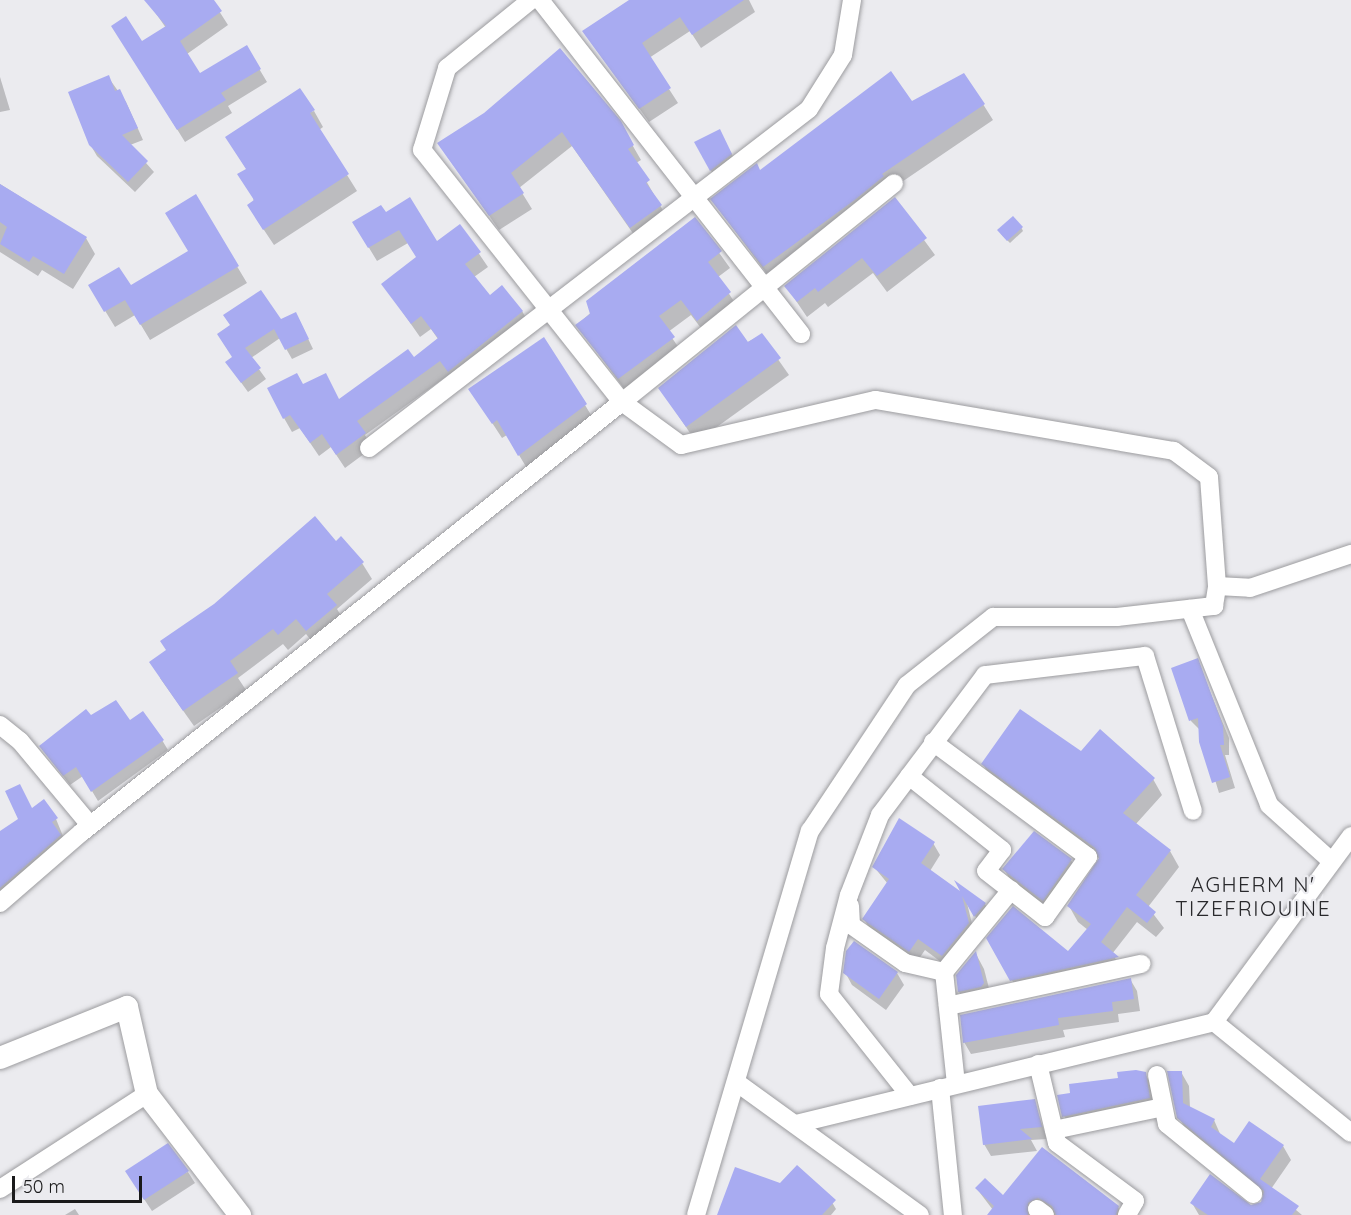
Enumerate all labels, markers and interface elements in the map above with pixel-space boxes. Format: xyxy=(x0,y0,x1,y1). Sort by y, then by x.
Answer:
district label: AGHERM N' TIZEFRIOUINE xyxy=(1175,871,1331,921)
scale bar xyxy=(15,1164,146,1202)
text: 50 m xyxy=(23,1175,65,1198)

